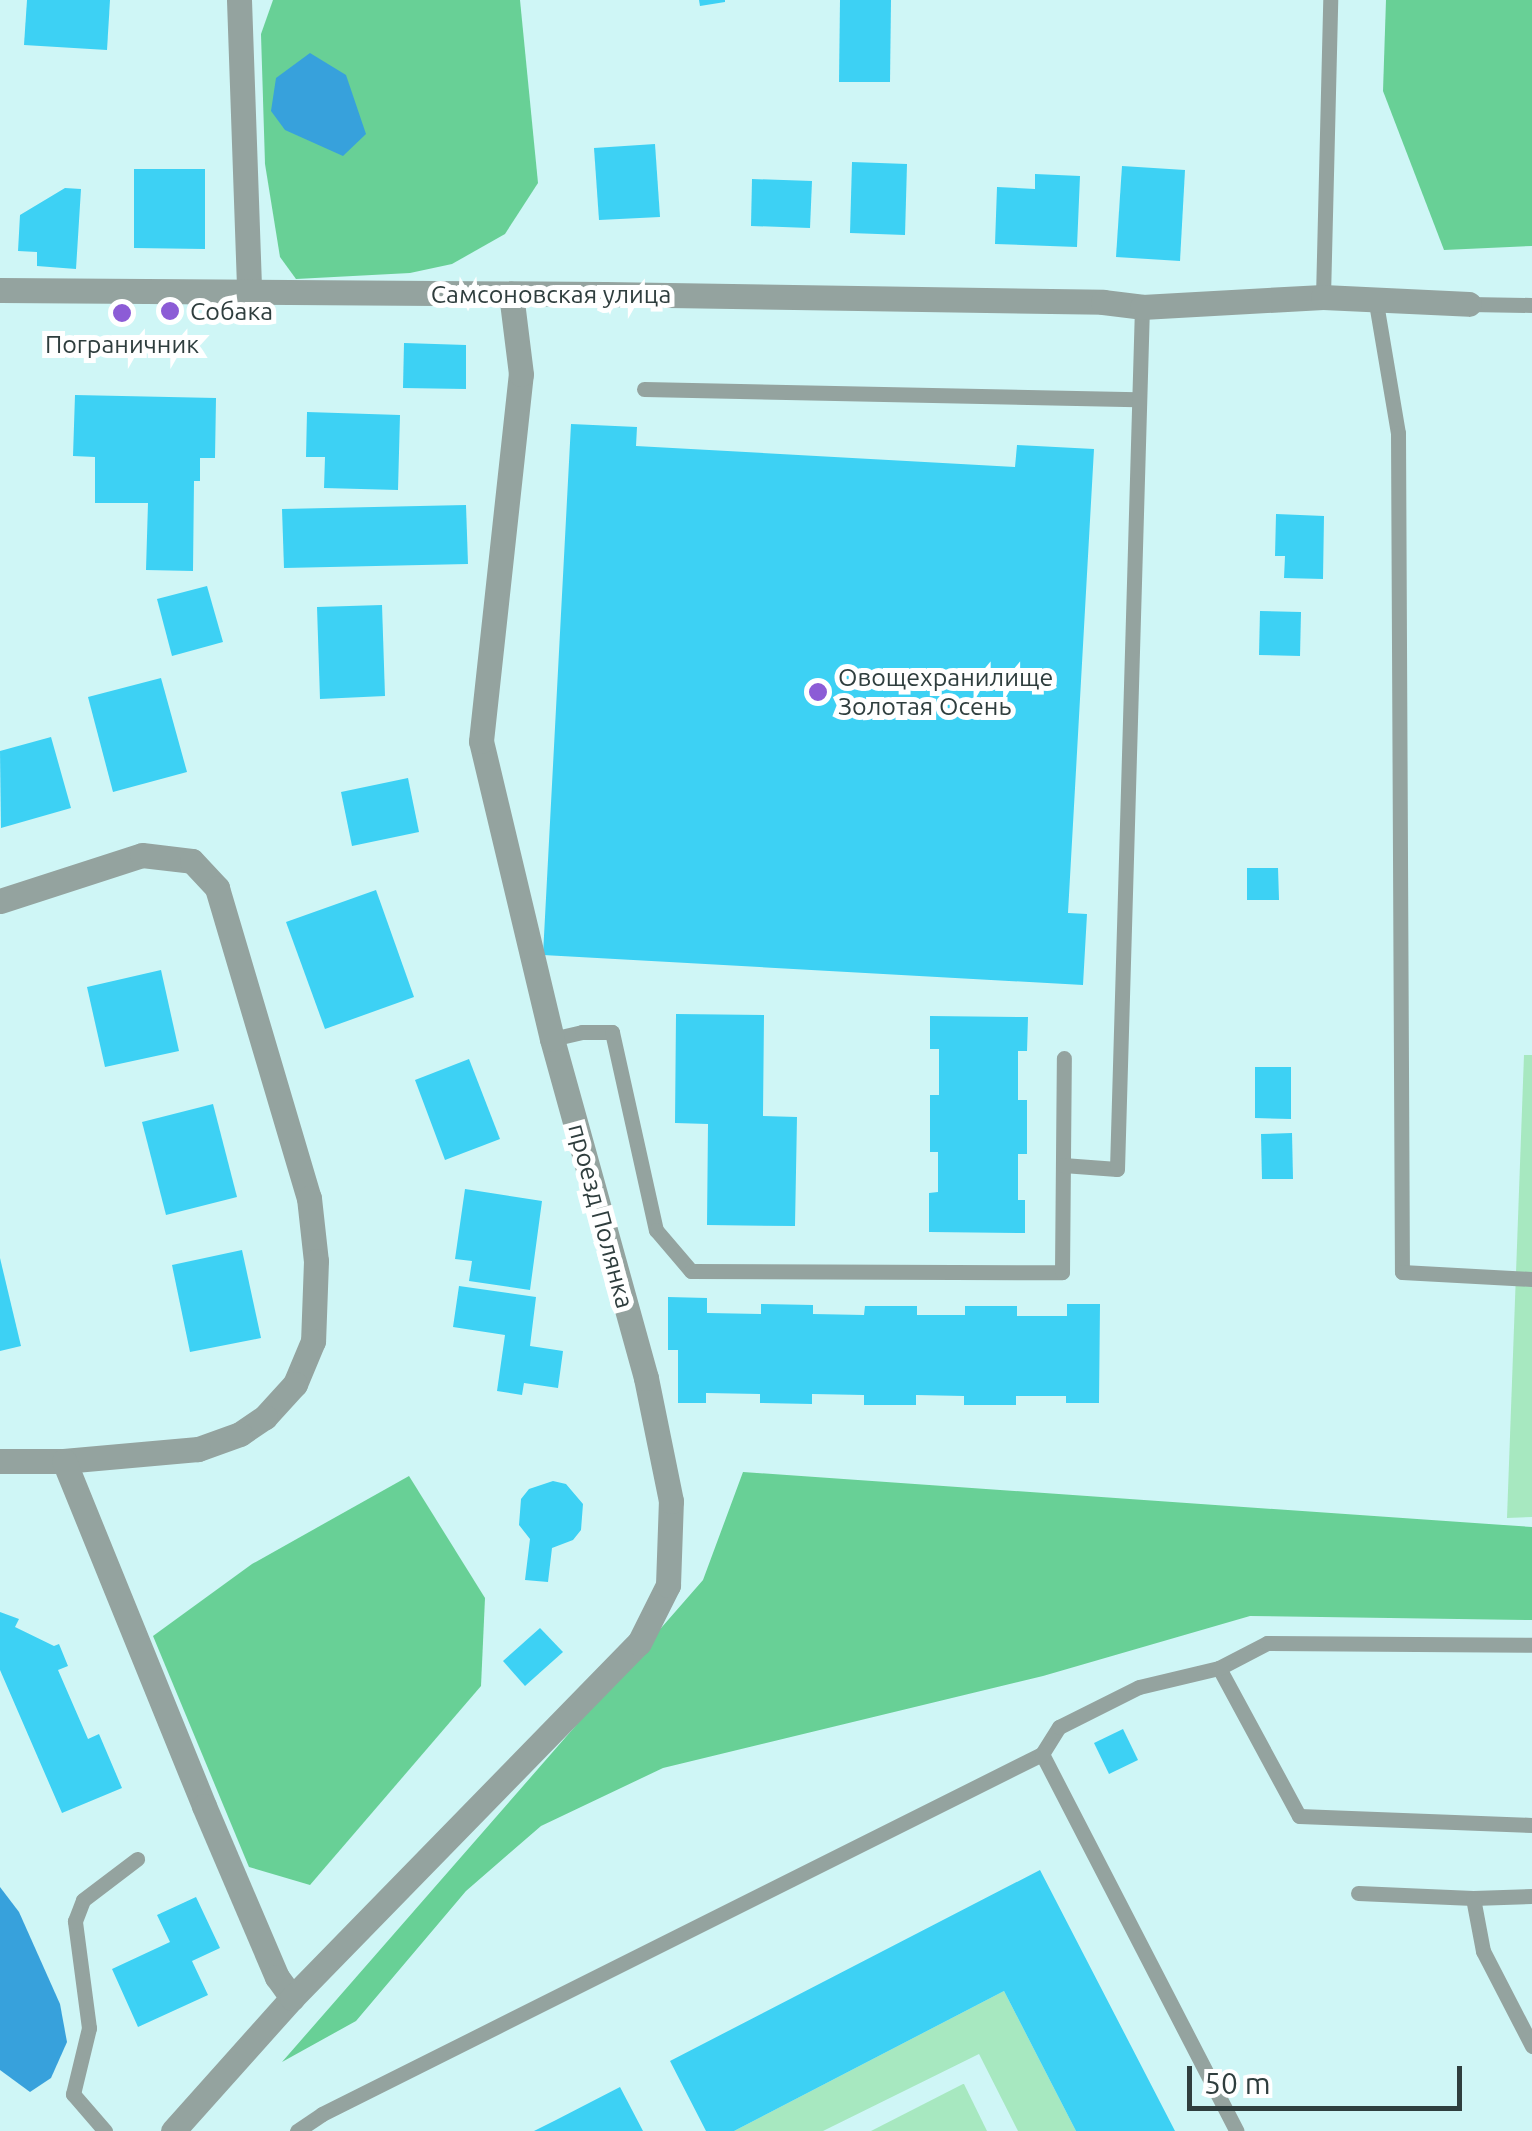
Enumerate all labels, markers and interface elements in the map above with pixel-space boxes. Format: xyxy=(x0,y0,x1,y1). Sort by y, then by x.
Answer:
street label: Самсоновская улица xyxy=(431,279,671,309)
place label: Собака xyxy=(190,296,273,326)
marker: Собака xyxy=(159,300,181,322)
marker: Пограничник xyxy=(111,302,133,324)
place label: Пограничник xyxy=(45,329,199,359)
place label: Овощехранилище Золотая Осень xyxy=(838,663,1053,722)
marker: Овощехранилище Золотая Осень xyxy=(807,681,829,703)
street label: проезд Полянка xyxy=(562,1120,640,1312)
scale bar xyxy=(1192,2046,1467,2108)
text: 50 m xyxy=(1204,2066,1271,2100)

